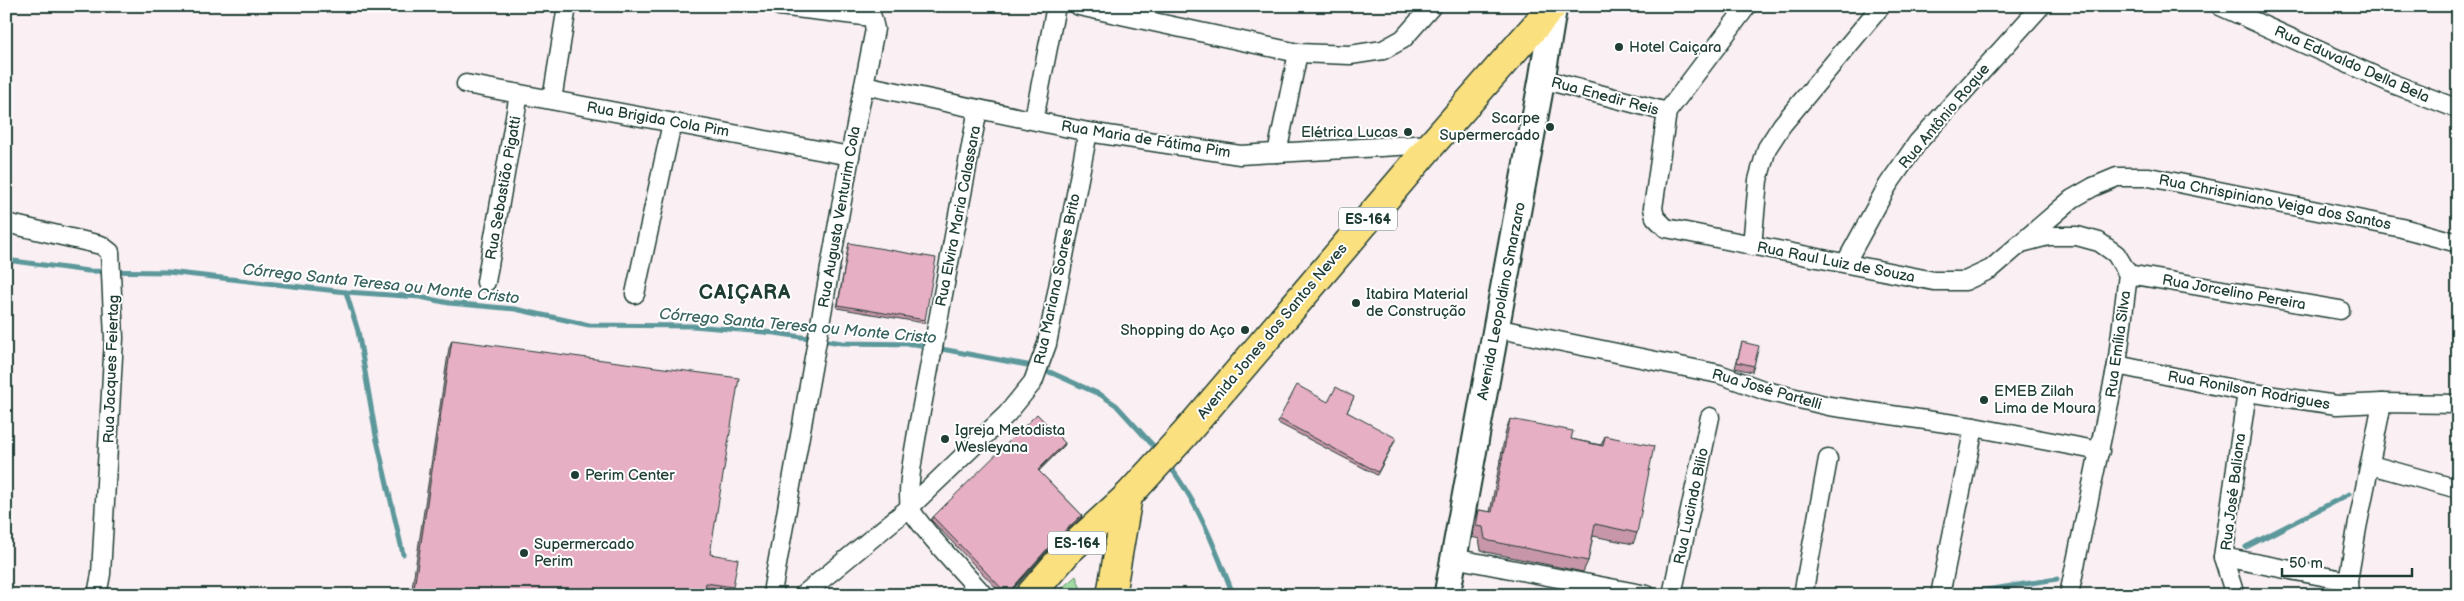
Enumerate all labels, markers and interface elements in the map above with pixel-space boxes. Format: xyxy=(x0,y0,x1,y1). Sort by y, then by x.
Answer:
street label: Rua Eduvaldo Della Bela xyxy=(2271,22,2432,107)
place label: Hotel Caiçara xyxy=(1629,38,1722,57)
marker: Hotel Caiçara xyxy=(1613,41,1625,53)
street label: Rua Antônio Roque xyxy=(1895,60,1994,173)
street label: Rua Enedir Reis xyxy=(1549,73,1661,120)
street label: Rua Brigida Cola Pim xyxy=(585,98,731,141)
place label: Scarpe Supermercado xyxy=(1440,109,1540,145)
street label: Rua Sebastião Pigatti xyxy=(481,115,525,261)
street label: Rua Maria de Fátima Pim xyxy=(1060,117,1232,162)
marker: Scarpe Supermercado xyxy=(1544,121,1556,133)
place label: Elétrica Lucas xyxy=(1301,123,1399,142)
street label: Rua Elvira Maria Calassara xyxy=(932,124,985,308)
street label: Rua Augusta Venturim Cola xyxy=(814,125,865,309)
marker: Elétrica Lucas xyxy=(1402,126,1414,138)
street label: Rua Chrispiniano Veiga dos Santos xyxy=(2157,171,2393,234)
street label: Rua Mariana Soares Brito xyxy=(1030,192,1085,366)
street label: Avenida Leopoldino Smarzaro xyxy=(1473,200,1530,402)
road number: ES-164 xyxy=(1339,208,1397,230)
street label: Rua Raul Luiz de Souza xyxy=(1755,238,1917,287)
street label: Avenida Jones dos Santos Neves xyxy=(1193,239,1352,423)
water label: Córrego Santa Teresa ou Monte Cristo xyxy=(241,260,520,308)
street label: Rua Jorcelino Pereira xyxy=(2161,270,2307,314)
district label: CAIÇARA xyxy=(699,281,791,305)
place label: Itabira Material de Construção xyxy=(1366,285,1468,321)
street label: Rua Emília Silva xyxy=(2102,289,2135,399)
street label: Rua Jacques Feiertag xyxy=(99,294,124,444)
marker: Itabira Material de Construção xyxy=(1350,297,1362,309)
water label: Córrego Santa Teresa ou Monte Cristo xyxy=(658,305,937,348)
place label: Shopping do Aço xyxy=(1121,321,1235,340)
marker: Shopping do Aço xyxy=(1239,324,1251,336)
street label: Rua José Partelli xyxy=(1710,365,1824,414)
street label: Rua Ronilson Rodrigues xyxy=(2166,367,2332,414)
place label: EMEB Zilah Lima de Moura xyxy=(1994,382,2096,418)
marker: EMEB Zilah Lima de Moura xyxy=(1978,394,1990,406)
place label: Igreja Metodista Wesleyana xyxy=(955,421,1065,457)
street label: Rua José Baliana xyxy=(2217,432,2250,552)
marker: Igreja Metodista Wesleyana xyxy=(939,433,951,445)
street label: Rua Lucindo Bilio xyxy=(1670,446,1713,566)
place label: Perim Center xyxy=(585,466,675,485)
marker: Perim Center xyxy=(569,469,581,481)
road number: ES-164 xyxy=(1048,532,1106,554)
place label: Supermercado Perim xyxy=(534,535,634,571)
scale bar xyxy=(2282,546,2412,578)
marker: Supermercado Perim xyxy=(518,547,530,559)
text: 50 m xyxy=(2289,554,2323,573)

